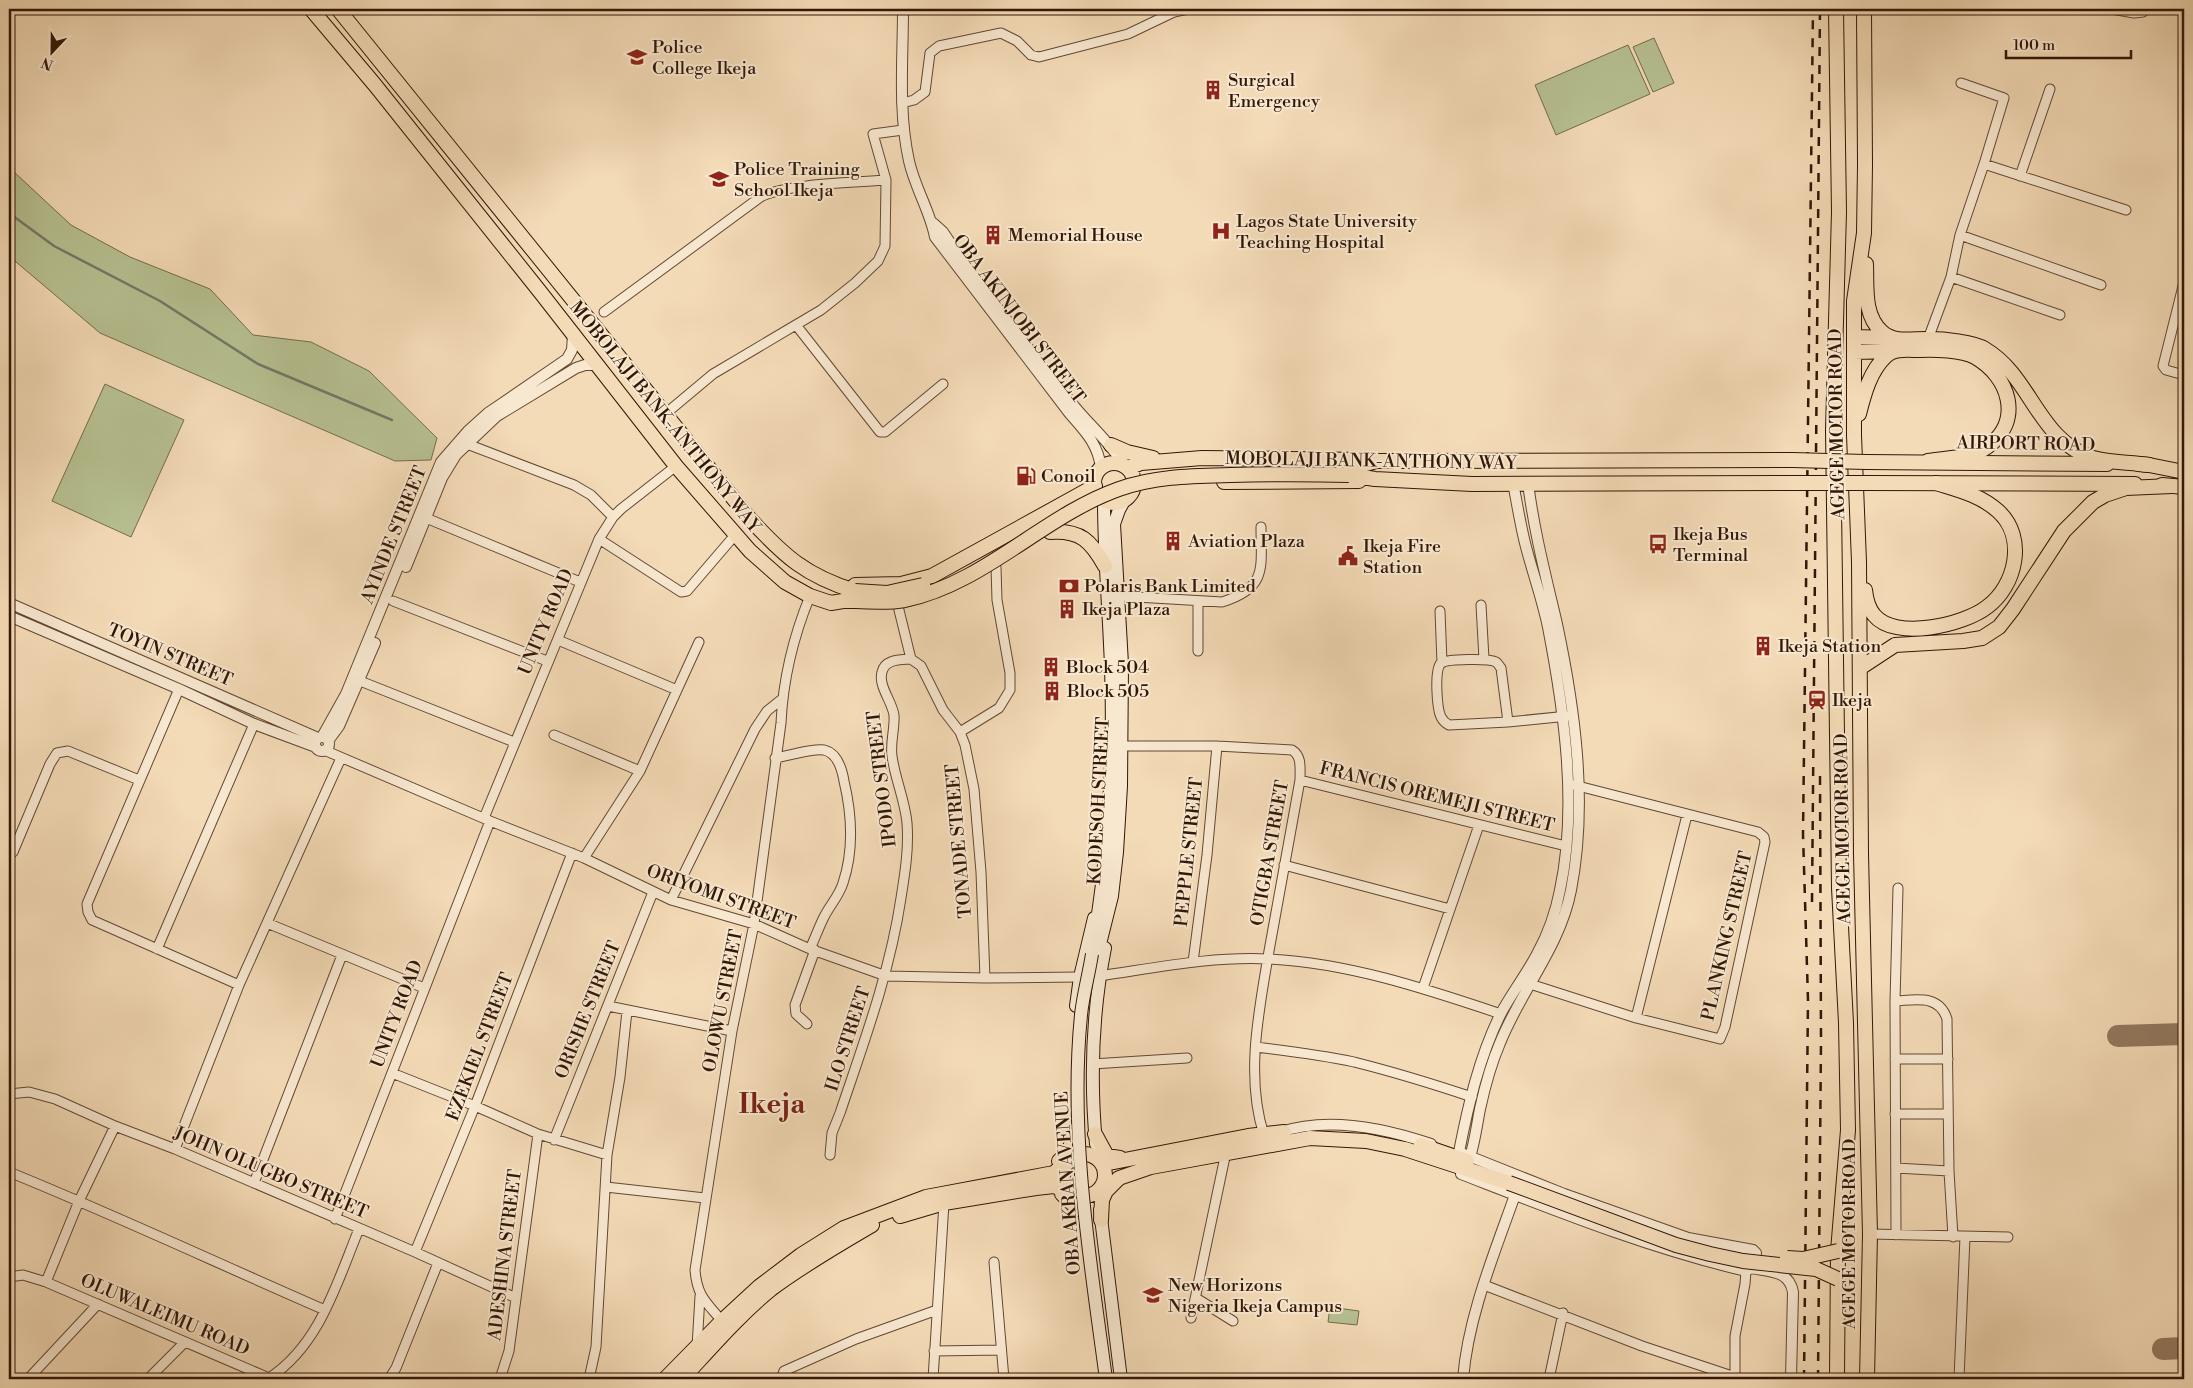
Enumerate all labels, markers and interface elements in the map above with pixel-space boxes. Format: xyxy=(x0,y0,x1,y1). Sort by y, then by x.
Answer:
north arrow xyxy=(28,28,78,78)
scale bar xyxy=(2006,28,2130,60)
place label: Police College Ikeja xyxy=(652,36,757,80)
text: 100 m xyxy=(2013,36,2055,55)
school or university icon: Police College Ikeja xyxy=(626,46,648,68)
text: N xyxy=(39,53,56,74)
place label: Surgical Emergency xyxy=(1228,69,1320,113)
building icon: Surgical Emergency xyxy=(1202,79,1224,101)
place label: Police Training School Ikeja xyxy=(734,158,860,202)
school or university icon: Police Training School Ikeja xyxy=(708,168,730,190)
place label: Lagos State University Teaching Hospital xyxy=(1236,210,1417,254)
hospital icon: Lagos State University Teaching Hospital xyxy=(1210,220,1232,242)
building icon: Memorial House xyxy=(982,224,1004,246)
place label: Memorial House xyxy=(1008,224,1143,247)
street label: OBA AKINJOBI STREET xyxy=(948,230,1090,408)
street label: MOBOLAJI BANK-ANTHONY WAY xyxy=(564,296,766,539)
street label: AGEGE MOTOR ROAD xyxy=(1824,328,1850,521)
street label: AIRPORT ROAD xyxy=(1956,431,2095,457)
street label: MOBOLAJI BANK-ANTHONY WAY xyxy=(1225,447,1518,475)
street label: AYINDE STREET xyxy=(355,462,432,608)
fuel station icon: Conoil xyxy=(1015,465,1037,487)
place label: Conoil xyxy=(1041,465,1096,488)
place label: Ikeja Bus Terminal xyxy=(1673,523,1749,567)
building icon: Aviation Plaza xyxy=(1162,530,1184,552)
place label: Aviation Plaza xyxy=(1187,530,1306,553)
bus stop icon: Ikeja Bus Terminal xyxy=(1647,533,1669,555)
place label: Ikeja Fire Station xyxy=(1363,535,1441,579)
public building icon: Ikeja Fire Station xyxy=(1337,545,1359,567)
street label: UNITY ROAD xyxy=(513,565,579,679)
bank icon: Polaris Bank Limited xyxy=(1058,575,1080,597)
place label: Polaris Bank Limited xyxy=(1084,575,1257,598)
building icon: Ikeja Plaza xyxy=(1056,598,1078,620)
place label: Ikeja Plaza xyxy=(1082,598,1171,621)
street label: TOYIN STREET xyxy=(104,618,236,692)
building icon: Ikeja Station xyxy=(1752,635,1774,657)
place label: Ikeja Station xyxy=(1778,635,1881,658)
building icon: Block 504 xyxy=(1040,656,1062,678)
place label: Block 504 xyxy=(1065,656,1149,679)
building icon: Block 505 xyxy=(1041,680,1063,702)
place label: Block 505 xyxy=(1066,680,1149,703)
station icon: Ikeja xyxy=(1806,689,1828,711)
place label: Ikeja xyxy=(1832,689,1873,712)
street label: IPODO STREET xyxy=(862,709,902,849)
street label: KODESOH STREET xyxy=(1083,716,1115,886)
street label: AGEGE MOTOR ROAD xyxy=(1830,733,1856,926)
street label: FRANCIS OREMEJI STREET xyxy=(1317,757,1557,837)
street label: TONADE STREET xyxy=(941,763,977,919)
street label: PEPPLE STREET xyxy=(1170,776,1208,928)
street label: OTIGBA STREET xyxy=(1246,778,1294,928)
street label: PLANKING STREET xyxy=(1696,849,1758,1023)
street label: ORIYOMI STREET xyxy=(643,859,799,935)
street label: OLOWU STREET xyxy=(698,927,748,1074)
street label: ORISHE STREET xyxy=(550,937,626,1082)
street label: UNITY ROAD xyxy=(366,957,428,1071)
street label: EZEKIEL STREET xyxy=(441,969,519,1125)
street label: ILO STREET xyxy=(820,983,876,1094)
district label: Ikeja xyxy=(739,1087,806,1122)
street label: OBA AKRAN AVENUE xyxy=(1050,1090,1086,1276)
street label: JOHN OLUGBO STREET xyxy=(170,1121,372,1224)
street label: AGEGE MOTOR ROAD xyxy=(1838,1138,1861,1331)
street label: ADESHINA STREET xyxy=(483,1168,527,1343)
street label: OLUWALEIMU ROAD xyxy=(77,1269,253,1361)
place label: New Horizons Nigeria Ikeja Campus xyxy=(1168,1274,1342,1318)
school or university icon: New Horizons Nigeria Ikeja Campus xyxy=(1142,1284,1164,1306)

